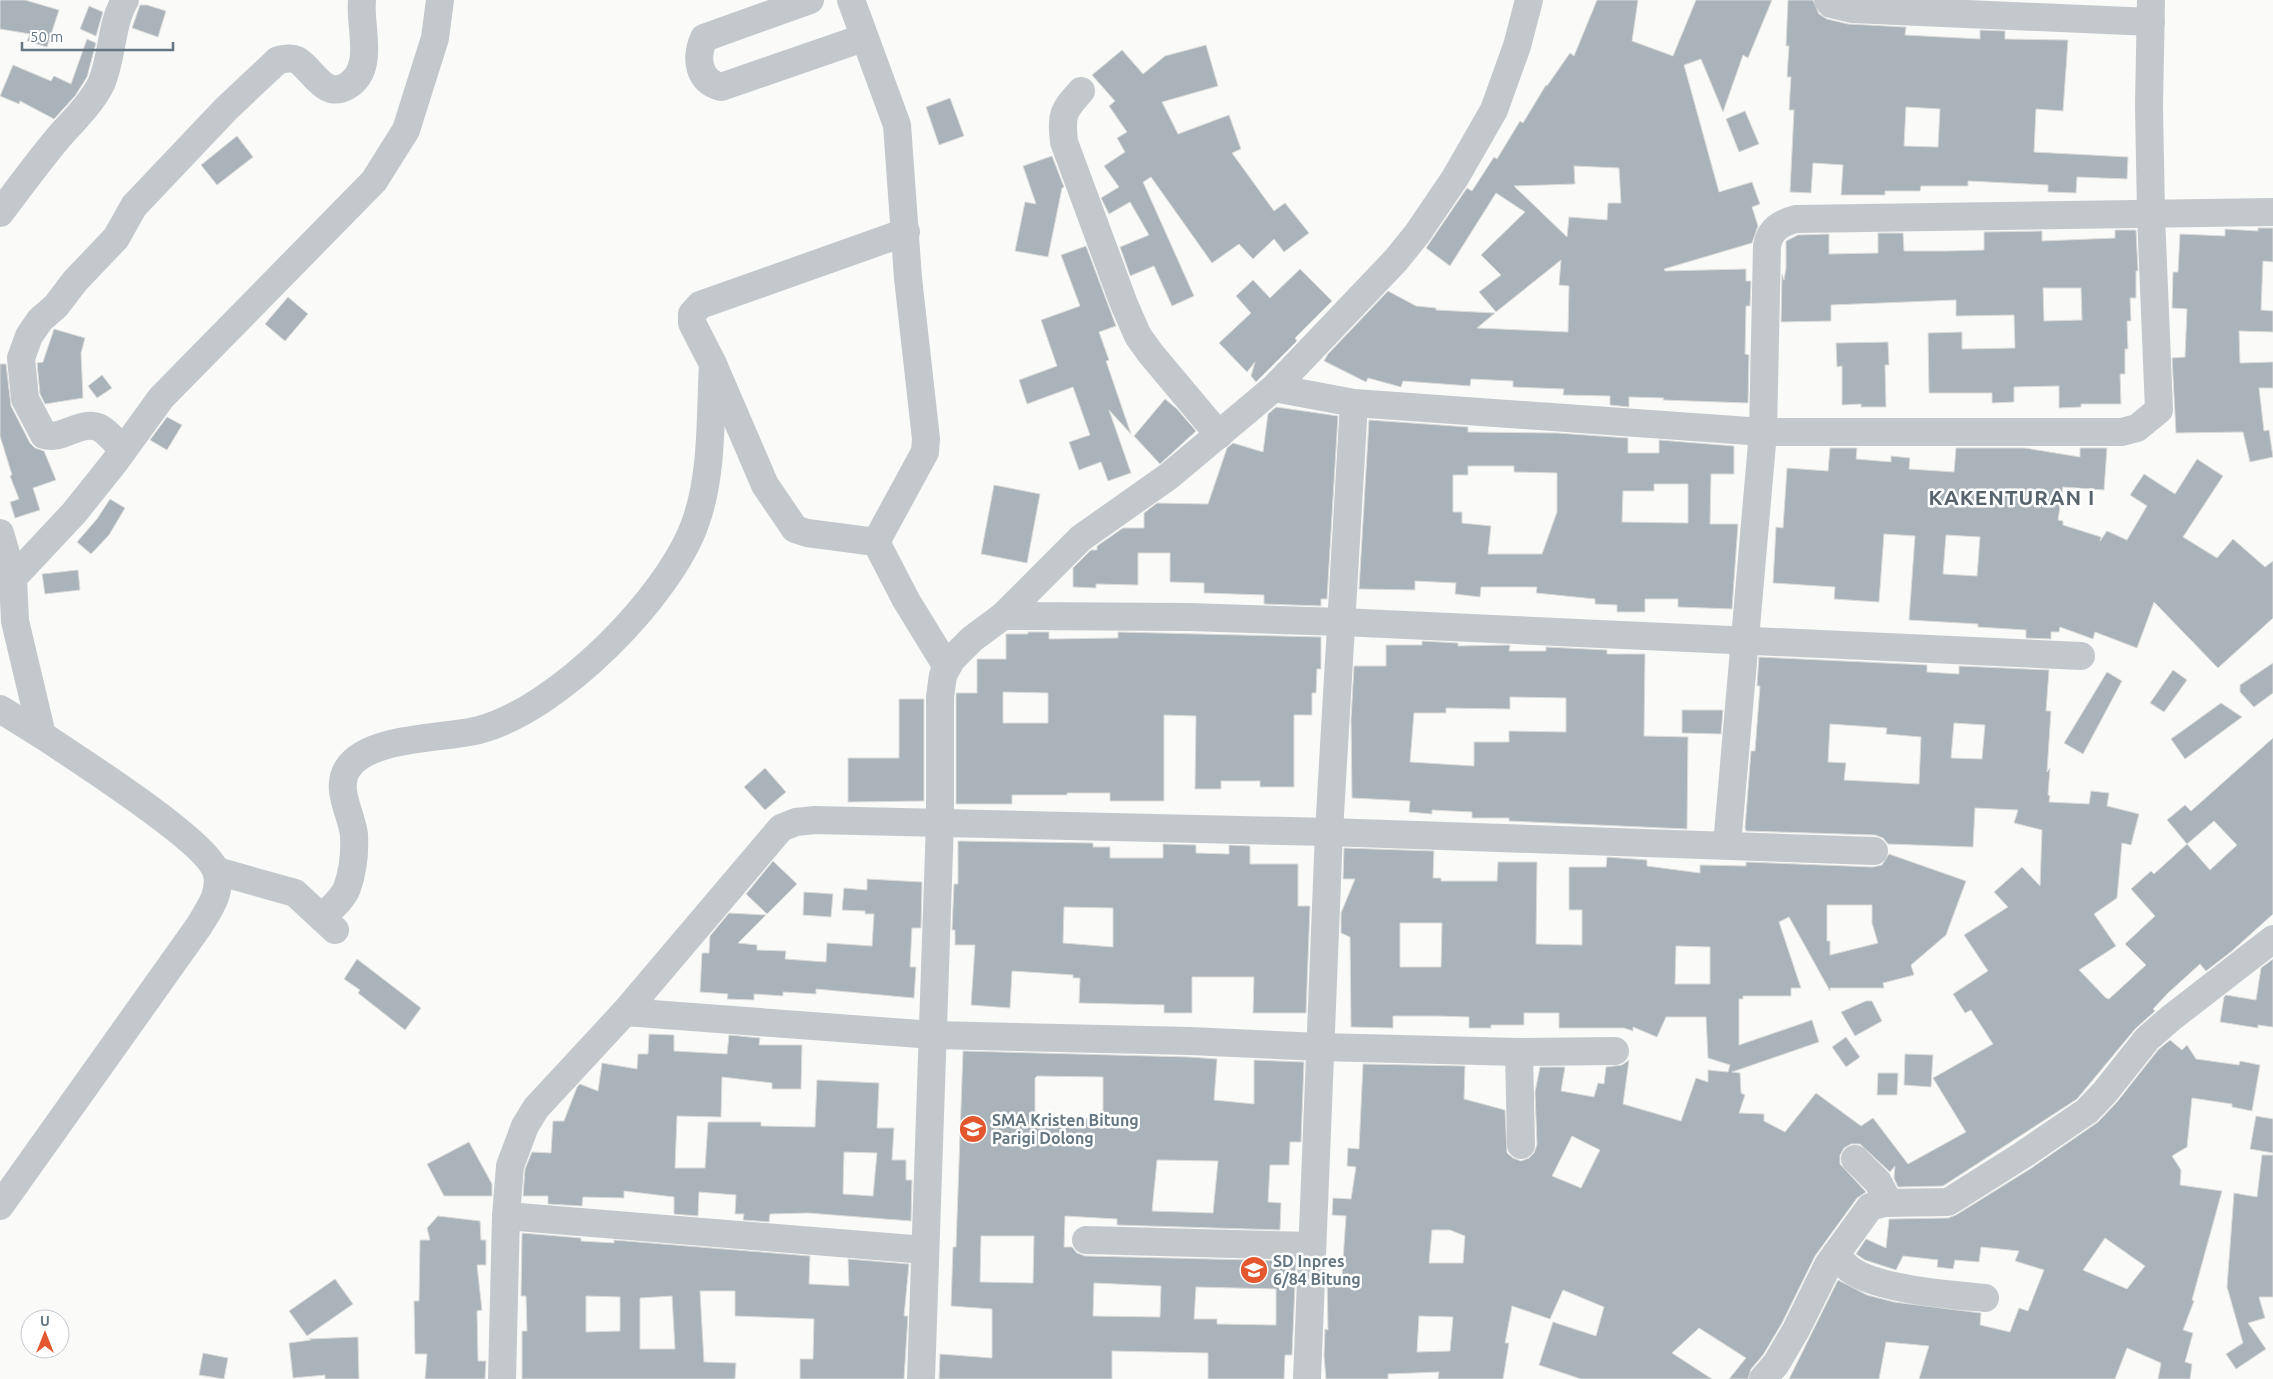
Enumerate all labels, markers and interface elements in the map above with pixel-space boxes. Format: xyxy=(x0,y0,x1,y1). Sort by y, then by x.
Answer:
scale bar xyxy=(22,20,174,52)
text: 50 m xyxy=(30,28,63,45)
district label: KAKENTURAN I xyxy=(1929,485,2095,509)
place label: SMA Kristen Bitung Parigi Dolong xyxy=(992,1111,1139,1147)
school or university icon: SMA Kristen Bitung Parigi Dolong xyxy=(958,1114,988,1144)
place label: SD Inpres 6/84 Bitung xyxy=(1273,1252,1361,1288)
school or university icon: SD Inpres 6/84 Bitung xyxy=(1239,1255,1269,1285)
north arrow xyxy=(20,1309,70,1359)
text: U xyxy=(40,1313,50,1329)

